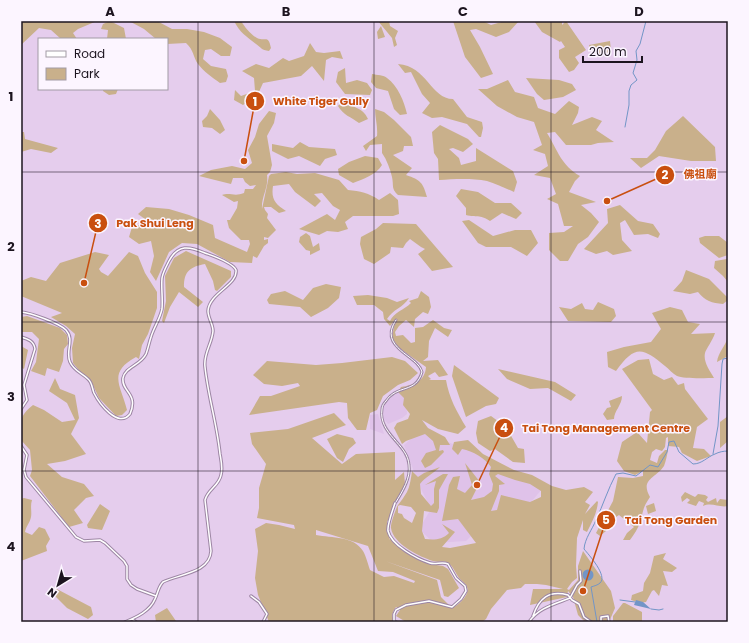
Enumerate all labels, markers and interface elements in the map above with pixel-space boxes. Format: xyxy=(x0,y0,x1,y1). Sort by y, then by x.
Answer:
text: A xyxy=(105,2,115,21)
text: B xyxy=(282,2,291,21)
text: C xyxy=(458,2,468,21)
text: D xyxy=(634,2,644,21)
legend xyxy=(38,38,168,90)
scale bar xyxy=(583,38,642,64)
text: 200 m xyxy=(589,43,627,60)
text: Road xyxy=(74,45,105,62)
text: Park xyxy=(74,65,101,82)
text: 1 xyxy=(9,87,13,106)
callout: White Tiger Gully xyxy=(245,90,377,113)
text: 1 xyxy=(253,93,257,110)
text: White Tiger Gully xyxy=(273,93,369,109)
callout: 佛祖廟 xyxy=(655,163,724,186)
text: 2 xyxy=(662,166,669,183)
text: 佛祖廟 xyxy=(684,166,717,182)
callout: Pak Shui Leng xyxy=(88,212,202,235)
text: 3 xyxy=(94,215,102,232)
text: Pak Shui Leng xyxy=(116,215,194,231)
text: 2 xyxy=(7,237,15,256)
text: 3 xyxy=(7,387,15,406)
callout: Tai Tong Management Centre xyxy=(494,417,698,440)
text: 4 xyxy=(500,419,508,436)
text: Tai Tong Management Centre xyxy=(522,420,690,436)
callout: Tai Tong Garden xyxy=(596,509,725,532)
text: 5 xyxy=(602,511,610,528)
text: Tai Tong Garden xyxy=(625,512,717,528)
text: 4 xyxy=(7,537,16,556)
north arrow xyxy=(38,565,78,605)
text: N xyxy=(44,584,60,602)

